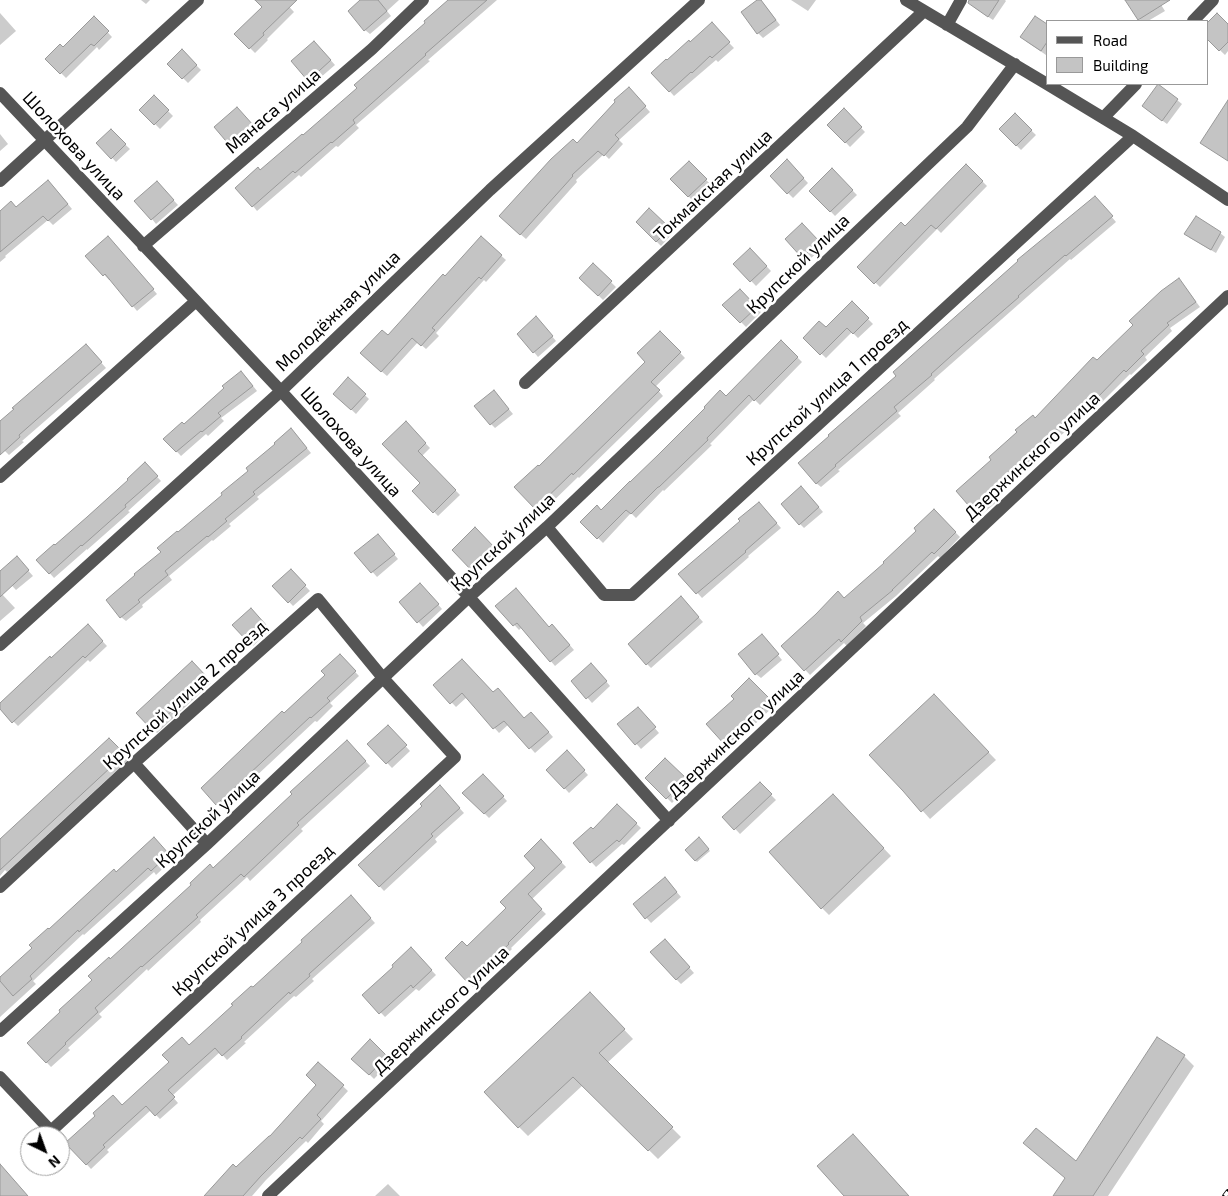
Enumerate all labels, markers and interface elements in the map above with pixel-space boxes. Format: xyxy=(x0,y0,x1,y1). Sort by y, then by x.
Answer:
legend xyxy=(1046,20,1208,85)
text: Road xyxy=(1093,31,1128,49)
text: Building xyxy=(1093,56,1148,74)
street label: Манаса улица xyxy=(221,64,325,158)
street label: Шолохова улица xyxy=(18,87,130,205)
street label: Токмакская улица xyxy=(649,125,777,245)
street label: Крупской улица xyxy=(742,209,854,319)
street label: Молодёжная улица xyxy=(271,246,405,376)
street label: Крупской улица 1 проезд xyxy=(742,314,912,470)
street label: Шолохова улица xyxy=(296,382,406,502)
street label: Дзержинского улица xyxy=(959,387,1105,525)
street label: Крупской улица xyxy=(446,488,560,596)
street label: Крупской улица 2 проезд xyxy=(99,616,271,774)
street label: Дзержинского улица xyxy=(663,665,809,803)
street label: Крупской улица xyxy=(151,765,265,873)
street label: Крупской улица 3 проезд xyxy=(168,839,338,1001)
street label: Дзержинского улица xyxy=(368,941,514,1079)
north arrow xyxy=(20,1126,70,1176)
text: N xyxy=(45,1152,64,1171)

